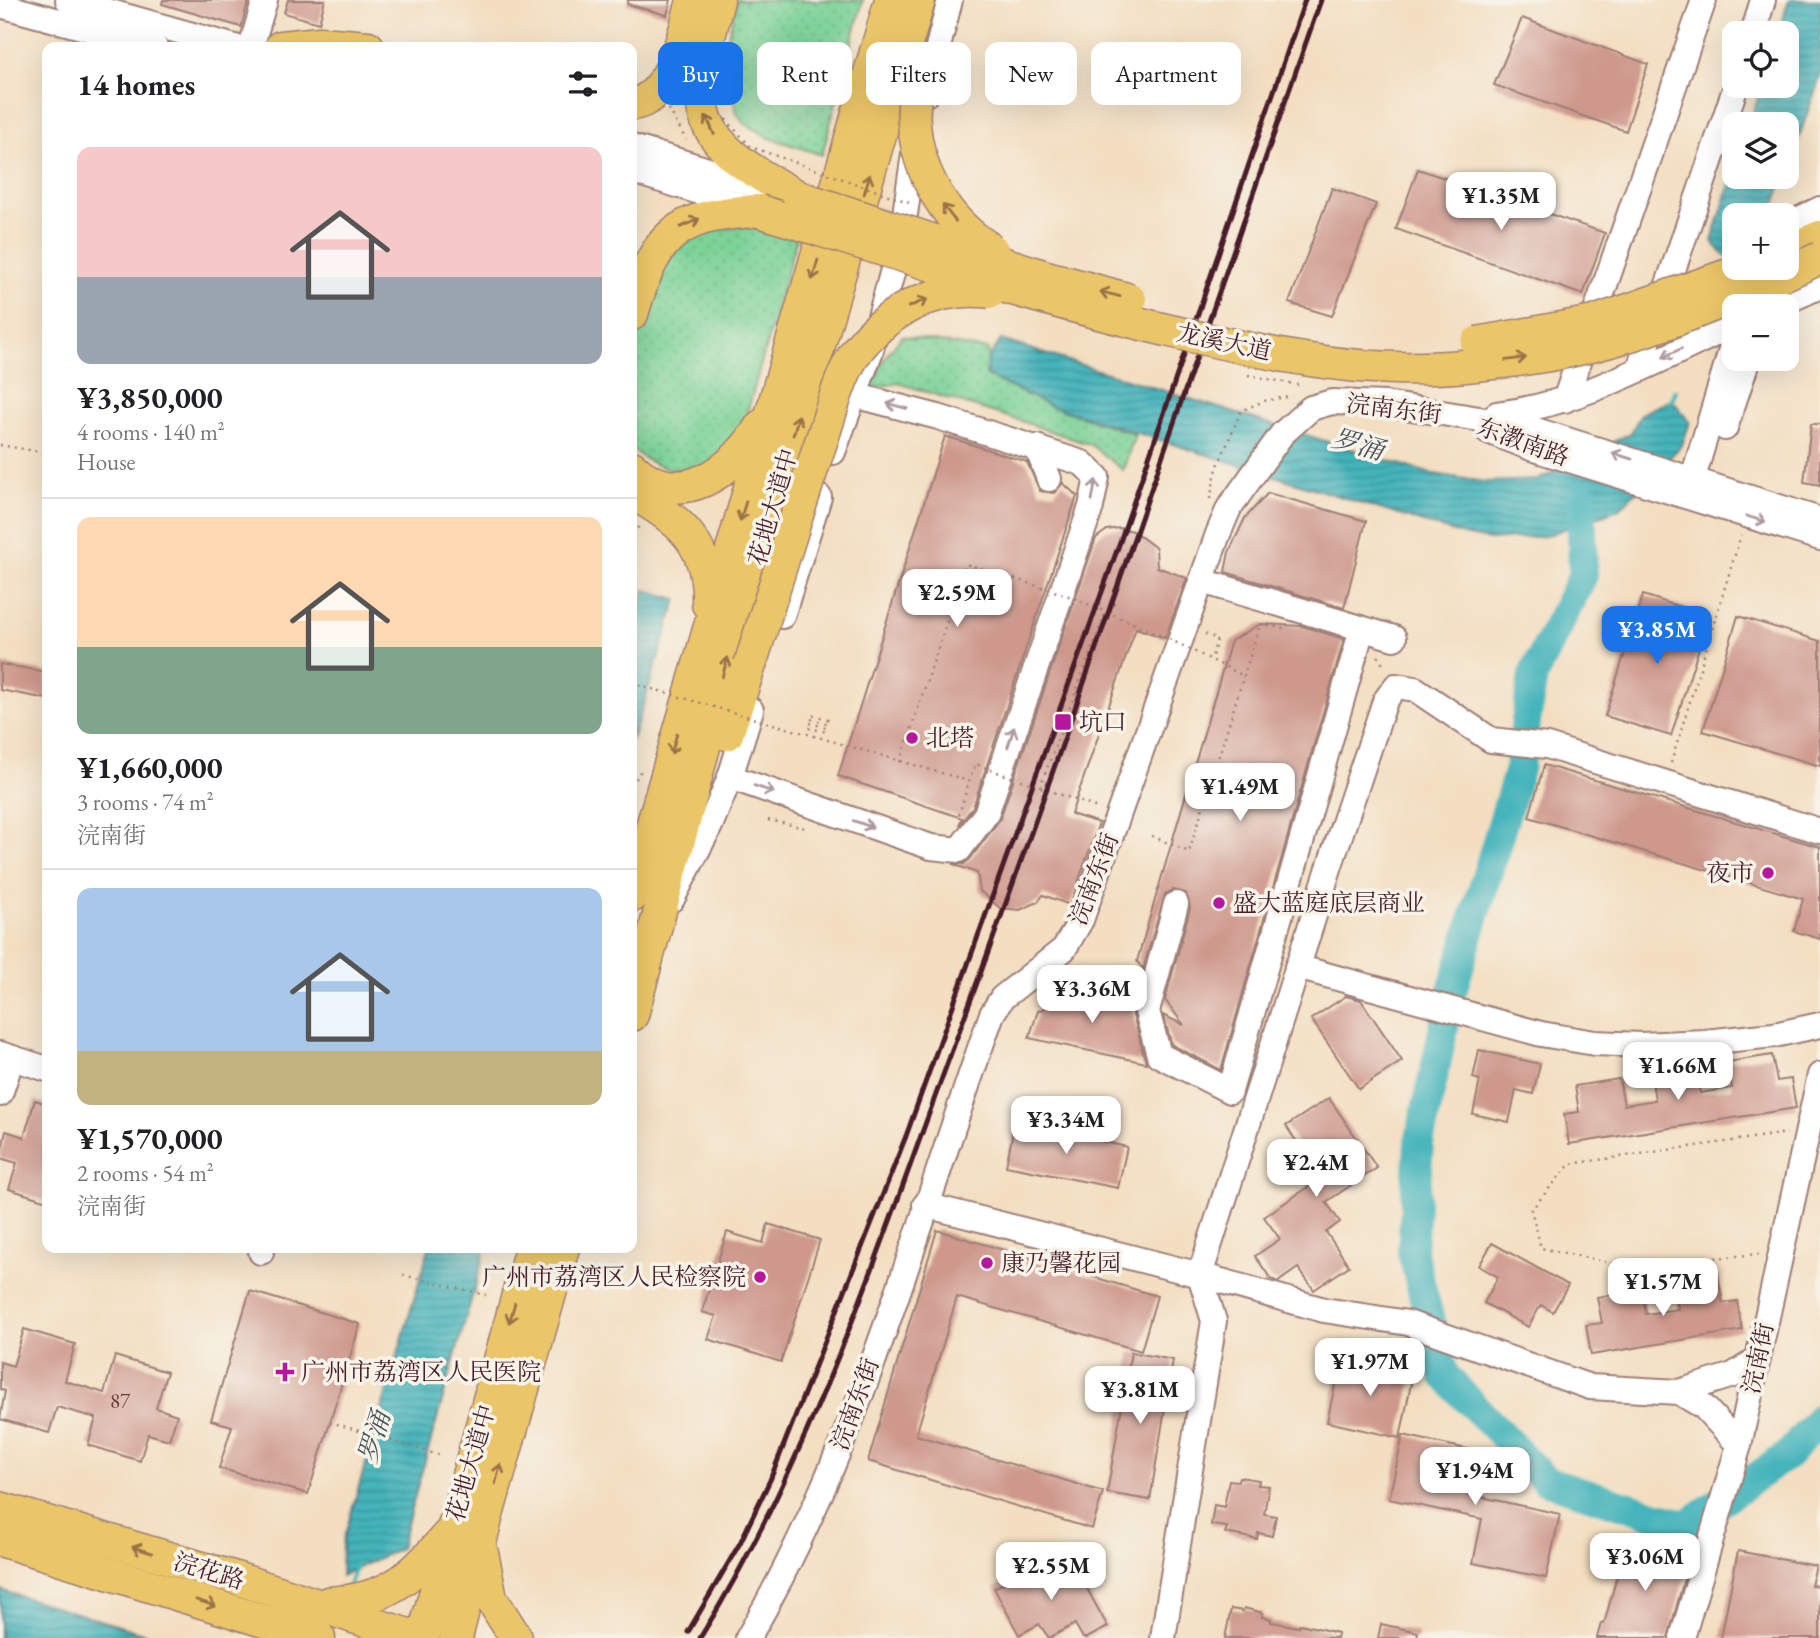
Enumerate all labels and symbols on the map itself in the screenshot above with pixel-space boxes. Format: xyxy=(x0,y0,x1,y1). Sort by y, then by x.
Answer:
one-way arrow xyxy=(703,115,716,136)
one-way arrow xyxy=(861,173,874,195)
pin: ¥1.35M xyxy=(1444,173,1558,232)
one-way arrow xyxy=(942,204,957,223)
one-way arrow xyxy=(679,216,700,229)
one-way arrow xyxy=(808,259,821,281)
one-way arrow xyxy=(1099,287,1121,300)
one-way arrow xyxy=(907,295,928,308)
street label: 龙溪大道 xyxy=(1174,316,1274,367)
one-way arrow xyxy=(1662,347,1683,360)
one-way arrow xyxy=(1505,353,1527,366)
street label: 浣南东街 xyxy=(1345,387,1444,430)
one-way arrow xyxy=(886,399,909,412)
street label: 东漖南路 xyxy=(1473,411,1574,473)
one-way arrow xyxy=(791,415,804,437)
water label: 罗涌 xyxy=(1328,420,1391,468)
street label: 花地大道中 xyxy=(741,445,804,569)
one-way arrow xyxy=(1611,449,1633,461)
one-way arrow xyxy=(1088,479,1102,502)
one-way arrow xyxy=(736,500,749,522)
one-way arrow xyxy=(1745,513,1767,526)
pin: ¥2.59M xyxy=(900,570,1014,629)
pin: ¥3.85M xyxy=(1600,606,1714,666)
one-way arrow xyxy=(720,656,733,678)
place label: 坑口 xyxy=(1079,706,1127,737)
marker: 坑口 xyxy=(1053,712,1073,732)
place label: 北塔 xyxy=(926,722,974,753)
one-way arrow xyxy=(1006,726,1019,748)
marker: 北塔 xyxy=(904,730,920,746)
one-way arrow xyxy=(667,733,680,755)
pin: ¥1.49M xyxy=(1183,764,1297,823)
one-way arrow xyxy=(753,784,775,796)
one-way arrow xyxy=(851,819,873,831)
street label: 浣南东街 xyxy=(1062,828,1125,929)
place label: 夜市 xyxy=(1706,857,1754,888)
marker: 夜市 xyxy=(1760,865,1776,881)
place label: 盛大蓝庭底层商业 xyxy=(1233,887,1425,918)
marker: 盛大蓝庭底层商业 xyxy=(1211,895,1227,911)
pin: ¥3.36M xyxy=(1035,965,1149,1025)
pin: ¥1.66M xyxy=(1621,1042,1735,1102)
pin: ¥3.34M xyxy=(1009,1096,1123,1156)
pin: ¥2.4M xyxy=(1267,1140,1365,1199)
place label: 康乃馨花园 xyxy=(1001,1247,1121,1278)
marker: 康乃馨花园 xyxy=(979,1255,995,1271)
pin: ¥1.57M xyxy=(1606,1258,1720,1318)
place label: 广州市荔湾区人民检察院 xyxy=(482,1261,746,1292)
marker: 广州市荔湾区人民检察院 xyxy=(752,1269,768,1285)
one-way arrow xyxy=(505,1302,518,1324)
street label: 浣南街 xyxy=(1735,1319,1780,1396)
pin: ¥1.97M xyxy=(1313,1338,1427,1398)
street label: 浣南东街 xyxy=(824,1353,886,1454)
place label: 广州市荔湾区人民医院 xyxy=(301,1356,541,1387)
marker: 广州市荔湾区人民医院 xyxy=(275,1362,295,1382)
pin: ¥3.81M xyxy=(1083,1366,1197,1426)
house number: 87 xyxy=(110,1387,131,1414)
street label: 花地大道中 xyxy=(439,1401,502,1525)
water label: 罗涌 xyxy=(350,1404,399,1467)
pin: ¥1.94M xyxy=(1418,1448,1532,1507)
one-way arrow xyxy=(493,1463,506,1485)
pin: ¥3.06M xyxy=(1588,1534,1702,1593)
pin: ¥2.55M xyxy=(994,1542,1108,1602)
one-way arrow xyxy=(131,1543,153,1556)
street label: 浣花路 xyxy=(170,1545,248,1596)
one-way arrow xyxy=(195,1597,217,1610)

